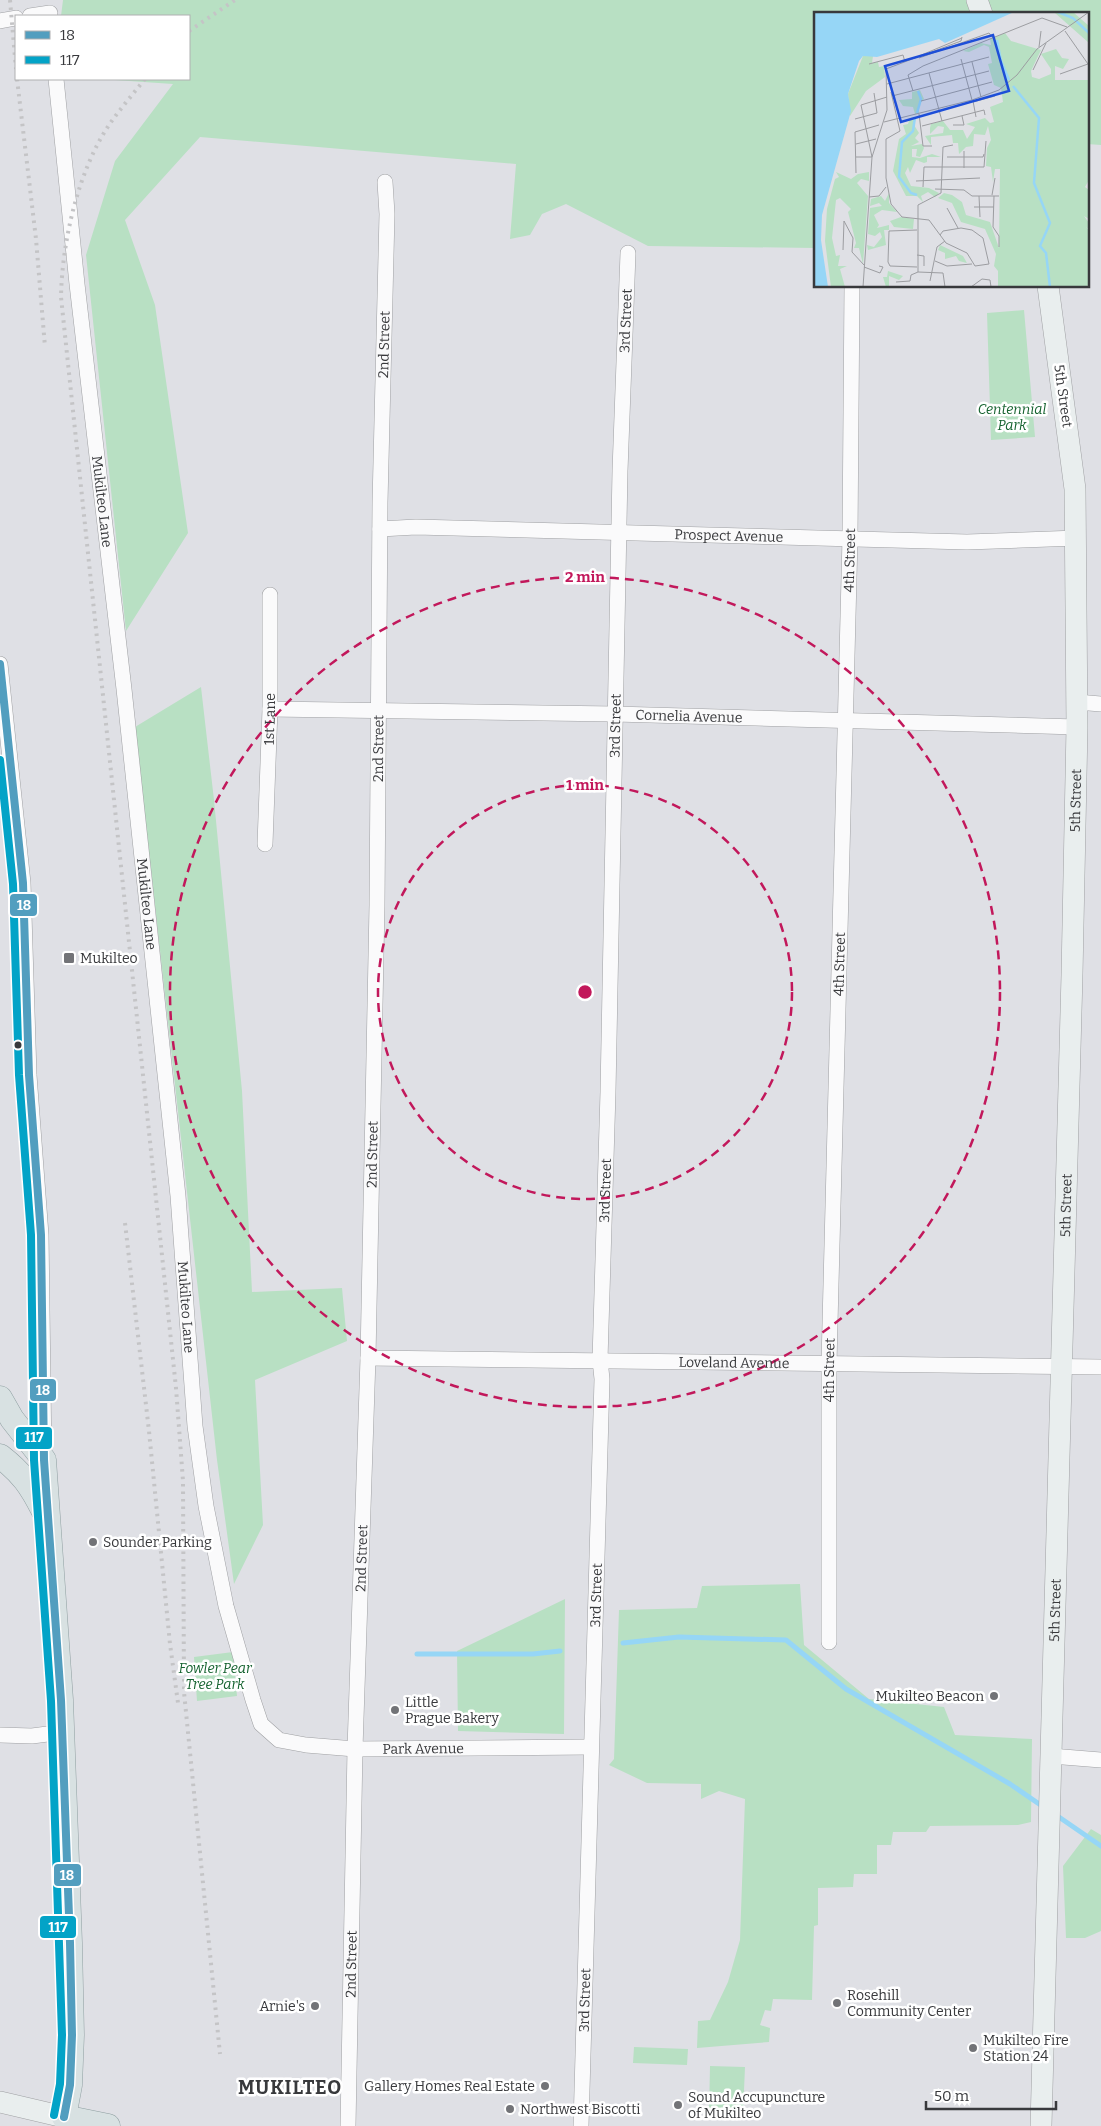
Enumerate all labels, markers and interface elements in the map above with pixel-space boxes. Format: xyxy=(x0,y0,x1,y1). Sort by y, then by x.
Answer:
inset map xyxy=(814,12,1088,288)
legend xyxy=(15,15,190,80)
text: 18 xyxy=(60,26,75,44)
text: 117 xyxy=(60,51,80,69)
street label: 3rd Street xyxy=(616,288,635,353)
street label: 2nd Street xyxy=(375,311,393,378)
street label: 5th Street xyxy=(1050,363,1076,429)
park label: Centennial Park xyxy=(978,401,1046,434)
street label: Mukilteo Lane xyxy=(88,455,116,548)
street label: Prospect Avenue xyxy=(674,526,784,545)
street label: 4th Street xyxy=(840,528,859,593)
text: 2 min xyxy=(565,568,605,586)
street label: 1st Lane xyxy=(260,693,279,745)
street label: 3rd Street xyxy=(606,693,624,758)
street label: Cornelia Avenue xyxy=(635,706,743,726)
street label: 2nd Street xyxy=(369,715,387,782)
street label: 5th Street xyxy=(1066,769,1085,832)
text: 1 min xyxy=(566,776,604,794)
street label: Mukilteo Lane xyxy=(134,857,160,951)
line badge: 18 xyxy=(9,893,38,917)
text: 18 xyxy=(17,897,31,914)
street label: 4th Street xyxy=(830,932,848,996)
place label: Mukilteo xyxy=(80,950,138,967)
marker: Mukilteo xyxy=(62,951,76,965)
centre of rings xyxy=(576,983,594,1001)
unlabelled marker xyxy=(13,1040,23,1050)
street label: 2nd Street xyxy=(363,1121,381,1188)
street label: 3rd Street xyxy=(596,1158,615,1223)
street label: 5th Street xyxy=(1056,1173,1075,1237)
street label: Mukilteo Lane xyxy=(174,1260,198,1354)
street label: 4th Street xyxy=(820,1338,838,1402)
street label: Loveland Avenue xyxy=(678,1353,790,1372)
line badge: 18 xyxy=(29,1378,57,1402)
text: 18 xyxy=(36,1382,50,1399)
line badge: 117 xyxy=(15,1426,53,1450)
text: 117 xyxy=(24,1429,44,1446)
street label: 2nd Street xyxy=(352,1524,371,1592)
place label: Sounder Parking xyxy=(103,1534,212,1551)
marker: Sounder Parking xyxy=(87,1536,99,1548)
street label: 3rd Street xyxy=(587,1563,605,1628)
street label: 5th Street xyxy=(1046,1578,1064,1642)
park label: Fowler Pear Tree Park xyxy=(178,1660,253,1693)
place label: Mukilteo Beacon xyxy=(876,1688,984,1705)
marker: Mukilteo Beacon xyxy=(988,1690,1000,1702)
place label: Little Prague Bakery xyxy=(405,1694,499,1727)
marker: Little Prague Bakery xyxy=(389,1704,401,1716)
street label: Park Avenue xyxy=(382,1740,464,1757)
line badge: 18 xyxy=(53,1863,82,1887)
text: 18 xyxy=(60,1867,74,1884)
line badge: 117 xyxy=(39,1915,77,1939)
text: 117 xyxy=(48,1919,68,1936)
street label: 2nd Street xyxy=(342,1930,360,1998)
street label: 3rd Street xyxy=(575,1968,594,2032)
place label: Rosehill Community Center xyxy=(847,1987,971,2020)
marker: Rosehill Community Center xyxy=(831,1997,843,2009)
place label: Arnie's xyxy=(259,1998,305,2015)
marker: Arnie's xyxy=(309,2000,321,2012)
place label: Mukilteo Fire Station 24 xyxy=(983,2032,1069,2065)
marker: Mukilteo Fire Station 24 xyxy=(967,2042,979,2054)
district label: MUKILTEO xyxy=(238,2076,342,2099)
place label: Gallery Homes Real Estate xyxy=(364,2078,535,2095)
scale bar xyxy=(926,2078,1056,2110)
marker: Gallery Homes Real Estate xyxy=(539,2080,551,2092)
text: 50 m xyxy=(934,2087,970,2105)
place label: Sound Accupuncture of Mukilteo xyxy=(688,2089,825,2122)
marker: Sound Accupuncture of Mukilteo xyxy=(672,2099,684,2111)
place label: Northwest Biscotti xyxy=(520,2101,640,2118)
marker: Northwest Biscotti xyxy=(504,2103,516,2115)

